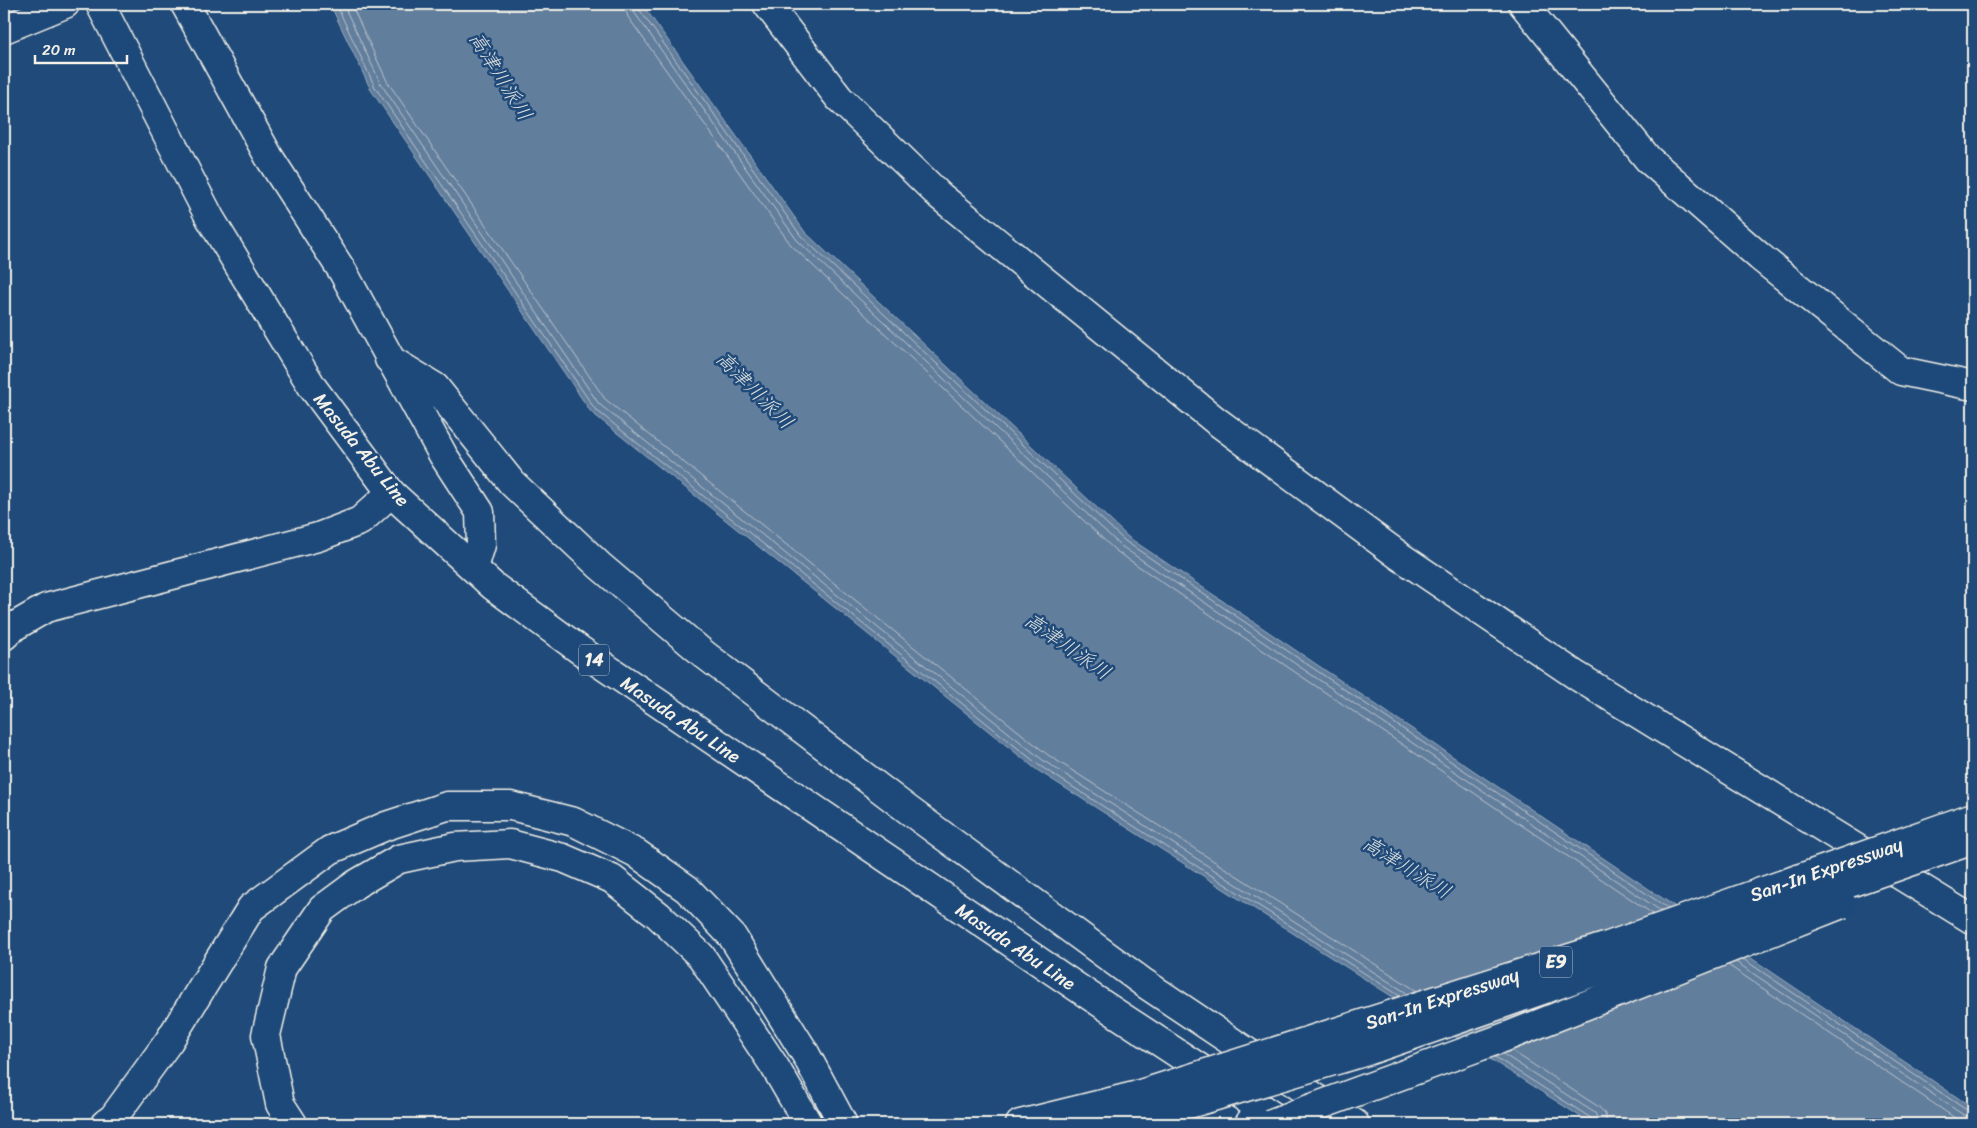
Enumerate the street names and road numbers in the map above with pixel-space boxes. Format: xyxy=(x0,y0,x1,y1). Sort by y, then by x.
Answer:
street label: Masuda Abu Line xyxy=(305,385,418,514)
road number: 14 xyxy=(579,644,609,676)
street label: Masuda Abu Line xyxy=(614,667,748,772)
street label: San-In Expressway xyxy=(1745,828,1907,911)
street label: Masuda Abu Line xyxy=(949,894,1083,999)
road number: E9 xyxy=(1540,946,1572,978)
street label: San-In Expressway xyxy=(1361,958,1524,1039)

